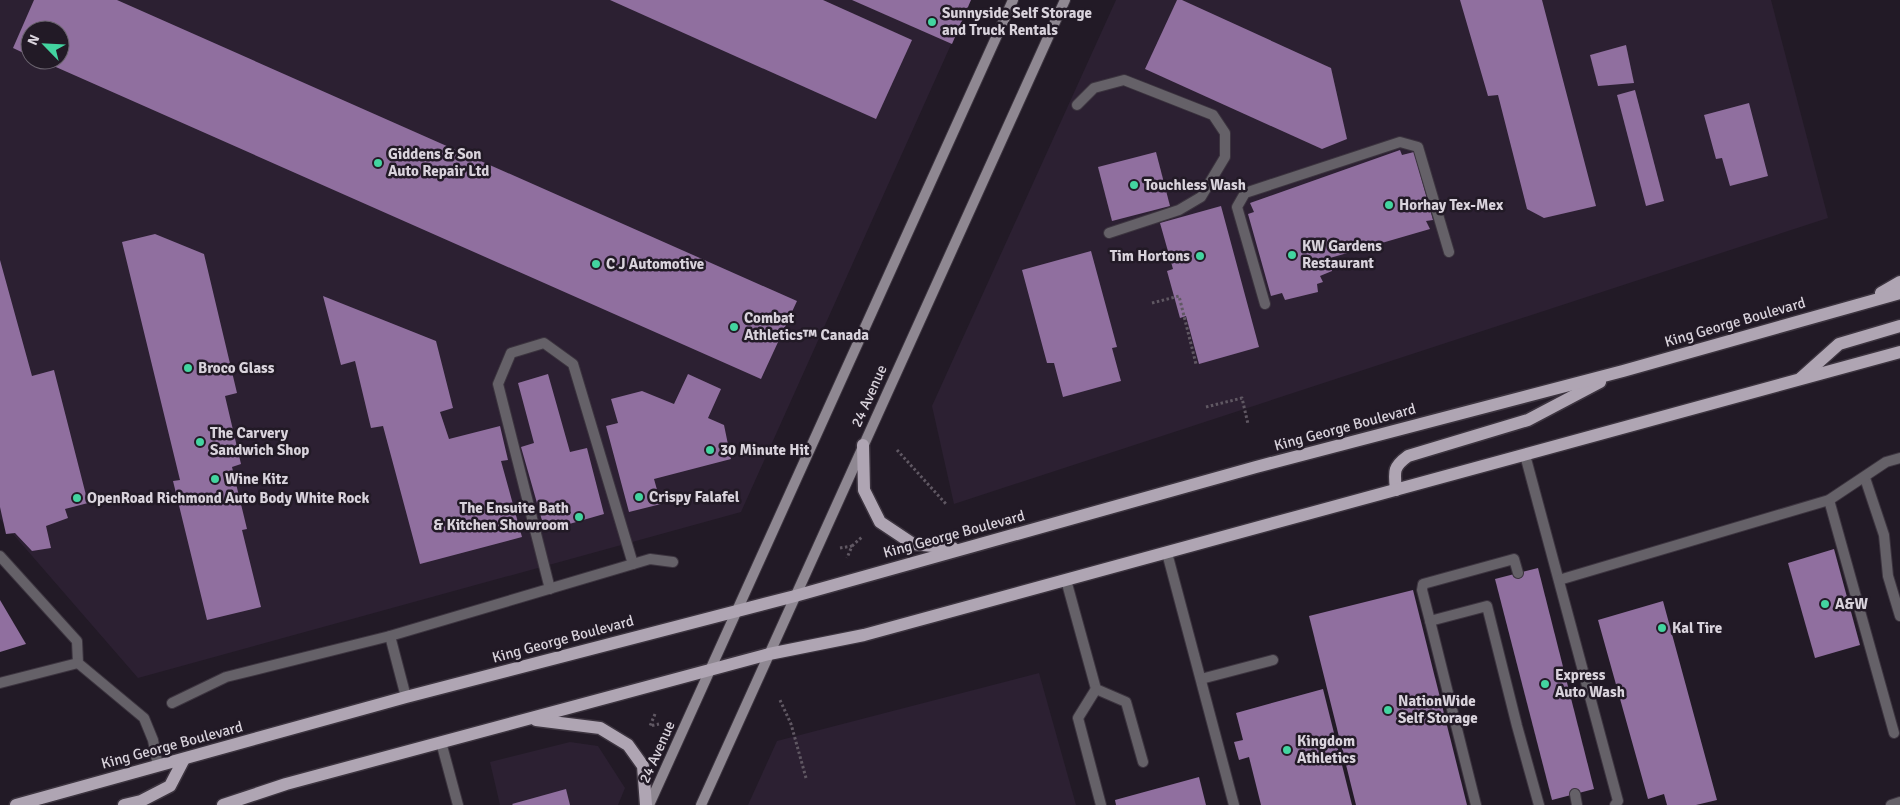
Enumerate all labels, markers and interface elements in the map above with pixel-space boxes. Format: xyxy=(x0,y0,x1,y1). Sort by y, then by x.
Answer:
place label: Sunnyside Self Storage and Truck Rentals xyxy=(942,4,1092,39)
marker: Sunnyside Self Storage and Truck Rentals xyxy=(926,16,938,28)
north arrow xyxy=(20,20,70,70)
text: N xyxy=(24,32,43,48)
place label: Giddens & Son Auto Repair Ltd xyxy=(388,145,489,180)
marker: Giddens & Son Auto Repair Ltd xyxy=(372,157,384,169)
place label: Touchless Wash xyxy=(1144,176,1246,194)
marker: Touchless Wash xyxy=(1128,179,1140,191)
place label: Horhay Tex-Mex xyxy=(1399,196,1504,214)
marker: Horhay Tex-Mex xyxy=(1383,199,1395,211)
place label: KW Gardens Restaurant xyxy=(1302,237,1382,272)
place label: Tim Hortons xyxy=(1110,247,1190,265)
marker: KW Gardens Restaurant xyxy=(1286,249,1298,261)
marker: Tim Hortons xyxy=(1194,250,1206,262)
place label: C J Automotive xyxy=(606,255,704,273)
marker: C J Automotive xyxy=(590,258,602,270)
street label: King George Boulevard xyxy=(1662,293,1808,351)
place label: Combat Athletics™ Canada xyxy=(744,309,869,344)
marker: Combat Athletics™ Canada xyxy=(728,321,740,333)
place label: Broco Glass xyxy=(198,359,275,377)
marker: Broco Glass xyxy=(182,362,194,374)
street label: 24 Avenue xyxy=(847,362,891,430)
street label: King George Boulevard xyxy=(1272,399,1418,455)
place label: The Carvery Sandwich Shop xyxy=(210,424,309,459)
marker: The Carvery Sandwich Shop xyxy=(194,436,206,448)
place label: 30 Minute Hit xyxy=(720,441,810,459)
marker: 30 Minute Hit xyxy=(704,444,716,456)
place label: Wine Kitz xyxy=(225,470,289,488)
marker: Wine Kitz xyxy=(209,473,221,485)
place label: Crispy Falafel xyxy=(649,488,740,506)
place label: OpenRoad Richmond Auto Body White Rock xyxy=(87,489,369,507)
marker: Crispy Falafel xyxy=(633,491,645,503)
marker: OpenRoad Richmond Auto Body White Rock xyxy=(71,492,83,504)
place label: The Ensuite Bath & Kitchen Showroom xyxy=(433,499,569,534)
street label: King George Boulevard xyxy=(881,506,1027,562)
marker: The Ensuite Bath & Kitchen Showroom xyxy=(573,511,585,523)
place label: A&W xyxy=(1835,595,1868,613)
marker: A&W xyxy=(1819,598,1831,610)
street label: King George Boulevard xyxy=(490,611,636,667)
place label: Kal Tire xyxy=(1672,619,1722,637)
marker: Kal Tire xyxy=(1656,622,1668,634)
place label: Express Auto Wash xyxy=(1555,666,1625,701)
marker: Express Auto Wash xyxy=(1539,678,1551,690)
place label: NationWide Self Storage xyxy=(1398,692,1478,727)
marker: NationWide Self Storage xyxy=(1382,704,1394,716)
street label: King George Boulevard xyxy=(99,717,245,773)
street label: 24 Avenue xyxy=(635,718,679,786)
place label: Kingdom Athletics xyxy=(1297,732,1356,767)
marker: Kingdom Athletics xyxy=(1281,744,1293,756)

